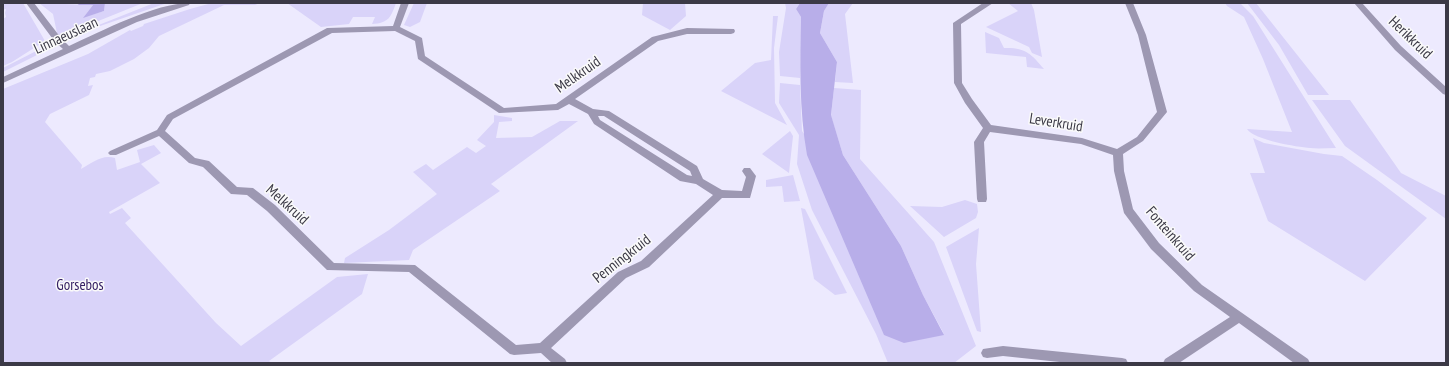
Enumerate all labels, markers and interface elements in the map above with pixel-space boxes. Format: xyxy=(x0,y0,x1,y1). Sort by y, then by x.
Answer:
street label: Linnaeuslaan xyxy=(31,13,101,59)
street label: Herikkruid xyxy=(1384,13,1436,63)
street label: Melkkruid xyxy=(552,53,604,97)
street label: Leverkruid xyxy=(1028,110,1084,136)
street label: Melkkruid xyxy=(262,181,312,229)
street label: Fonteinkruid xyxy=(1142,203,1198,265)
street label: Penningkruid xyxy=(590,231,654,287)
park label: Gorsebos xyxy=(56,277,104,295)

